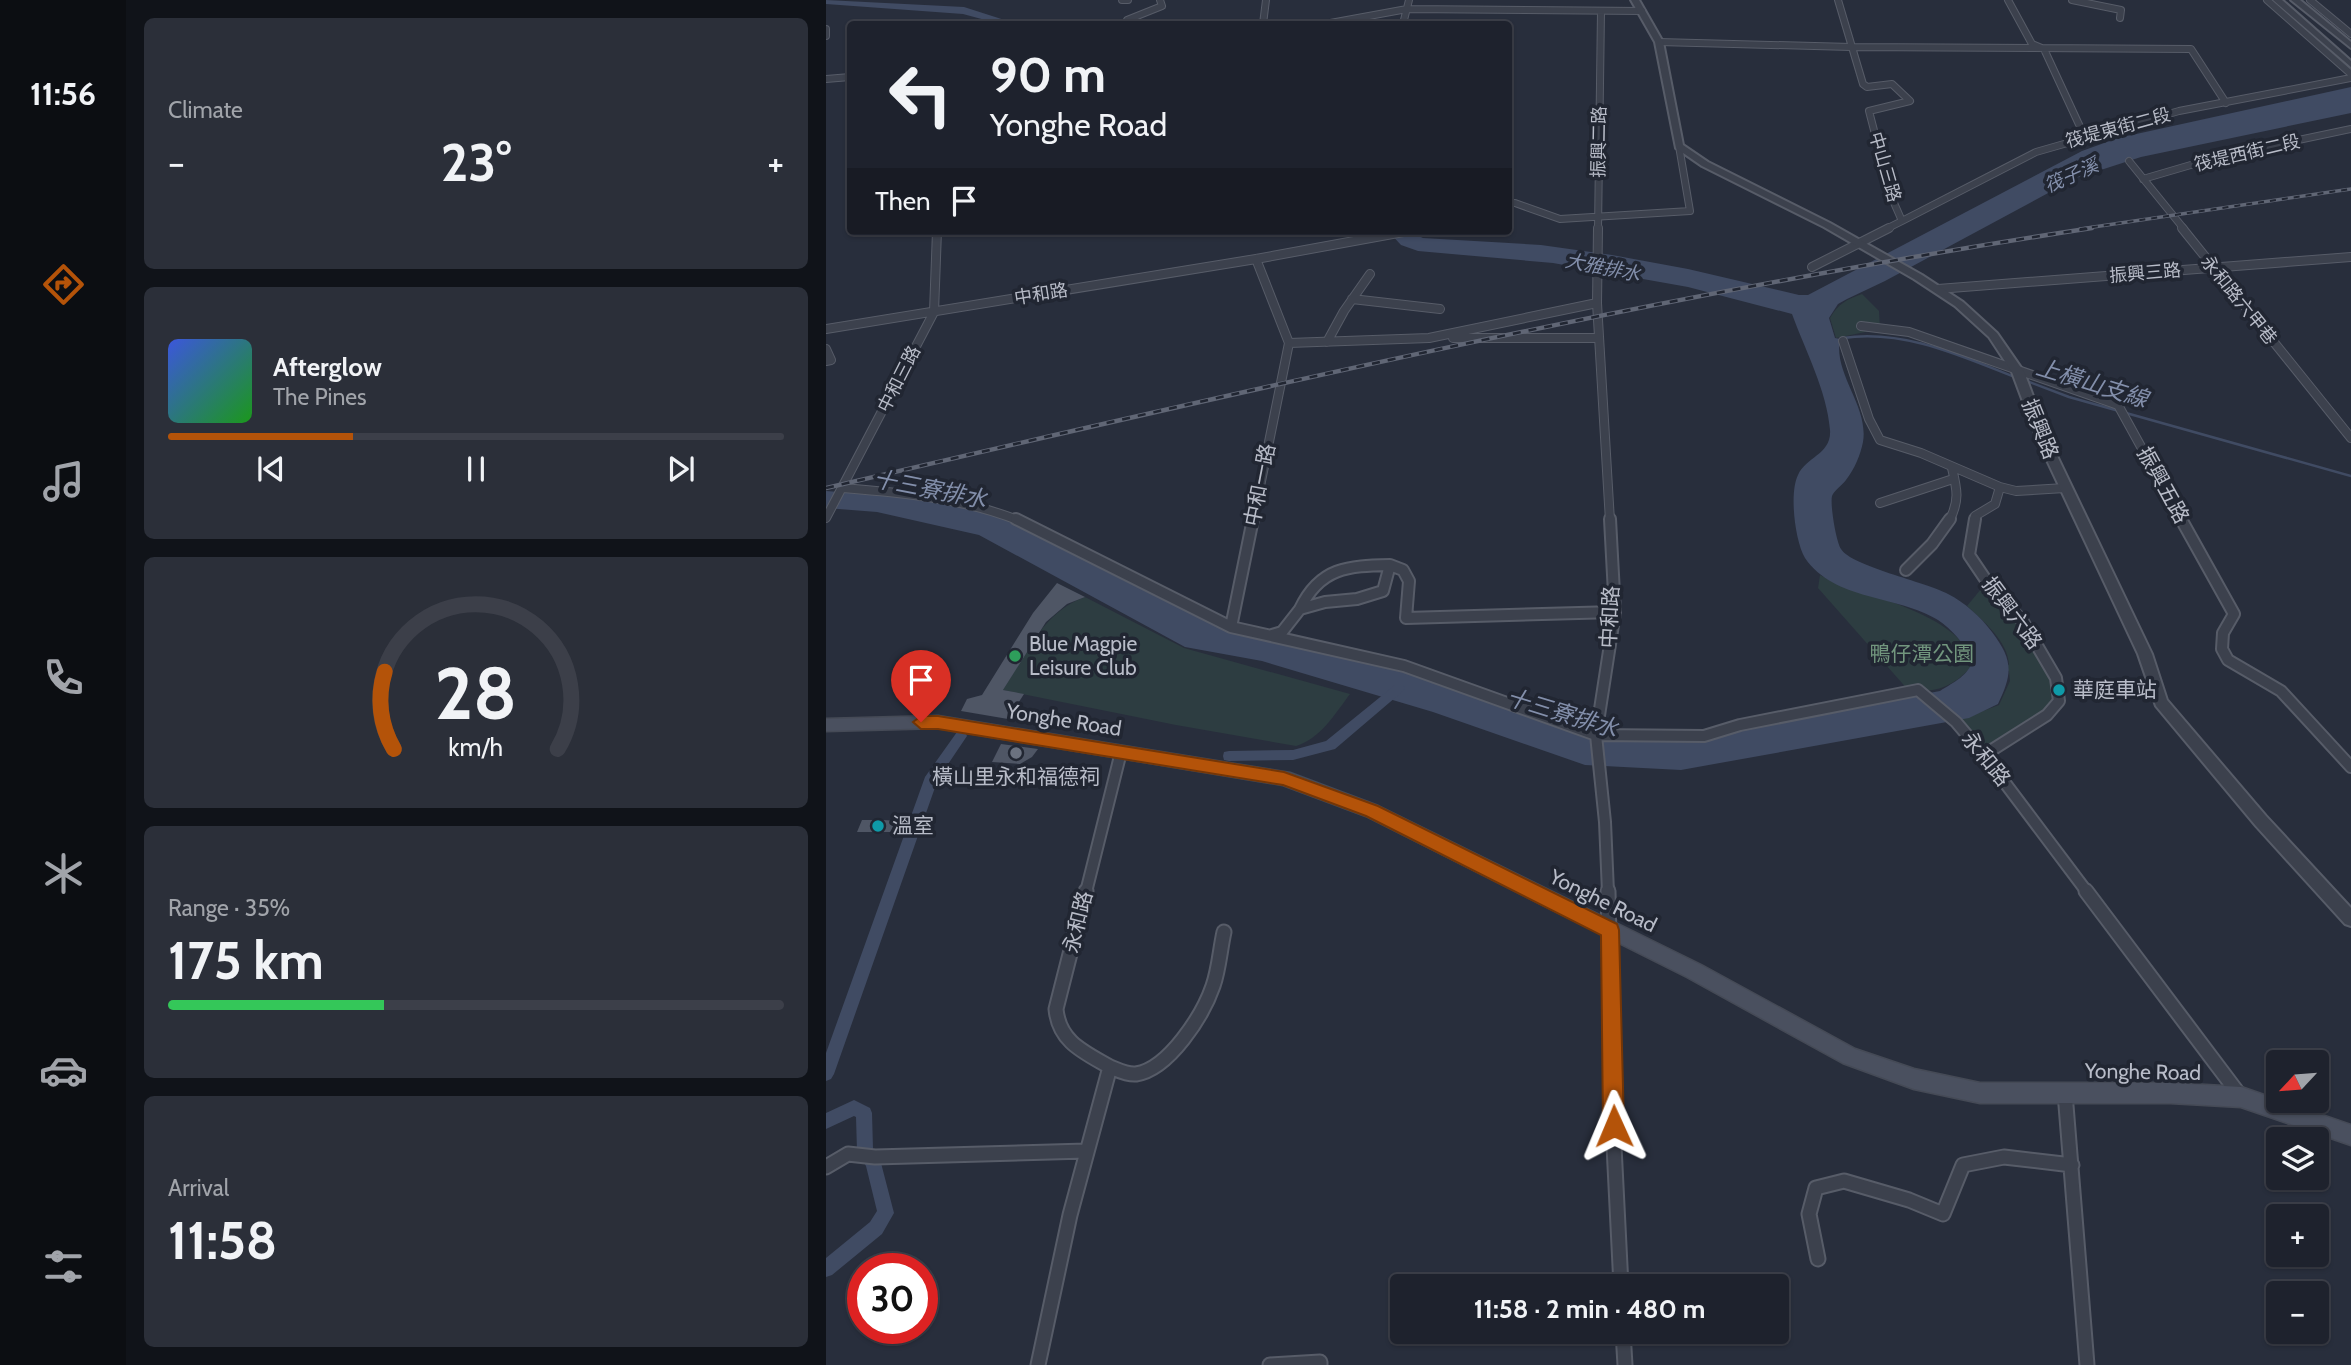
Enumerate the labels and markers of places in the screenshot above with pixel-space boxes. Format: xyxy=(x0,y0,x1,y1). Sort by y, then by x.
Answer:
place label: Blue Magpie Leisure Club xyxy=(1029,631,1137,680)
marker: Blue Magpie Leisure Club xyxy=(1007,648,1023,664)
pin xyxy=(891,650,951,722)
place label: 華庭車站 xyxy=(2073,677,2157,702)
marker: 華庭車站 xyxy=(2051,682,2067,698)
marker: 橫山里永和福德祠 xyxy=(1008,745,1024,761)
place label: 橫山里永和福德祠 xyxy=(932,764,1100,789)
place label: 溫室 xyxy=(892,813,934,838)
marker: 溫室 xyxy=(870,818,886,834)

